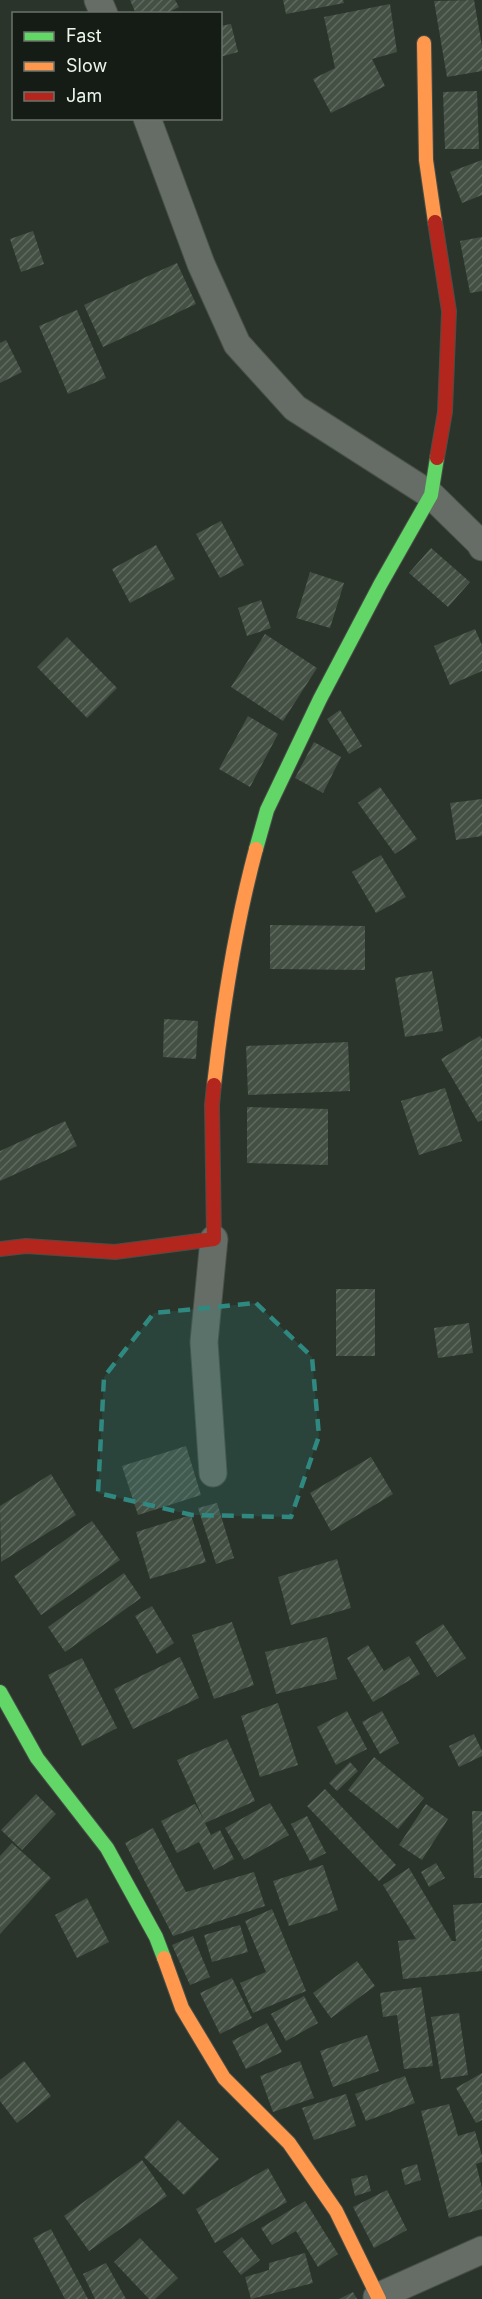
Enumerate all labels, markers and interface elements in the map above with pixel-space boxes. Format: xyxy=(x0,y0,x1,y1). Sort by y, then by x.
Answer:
legend xyxy=(12,12,222,120)
text: Fast xyxy=(66,25,102,46)
text: Slow xyxy=(66,55,107,76)
text: Jam xyxy=(66,85,102,106)

